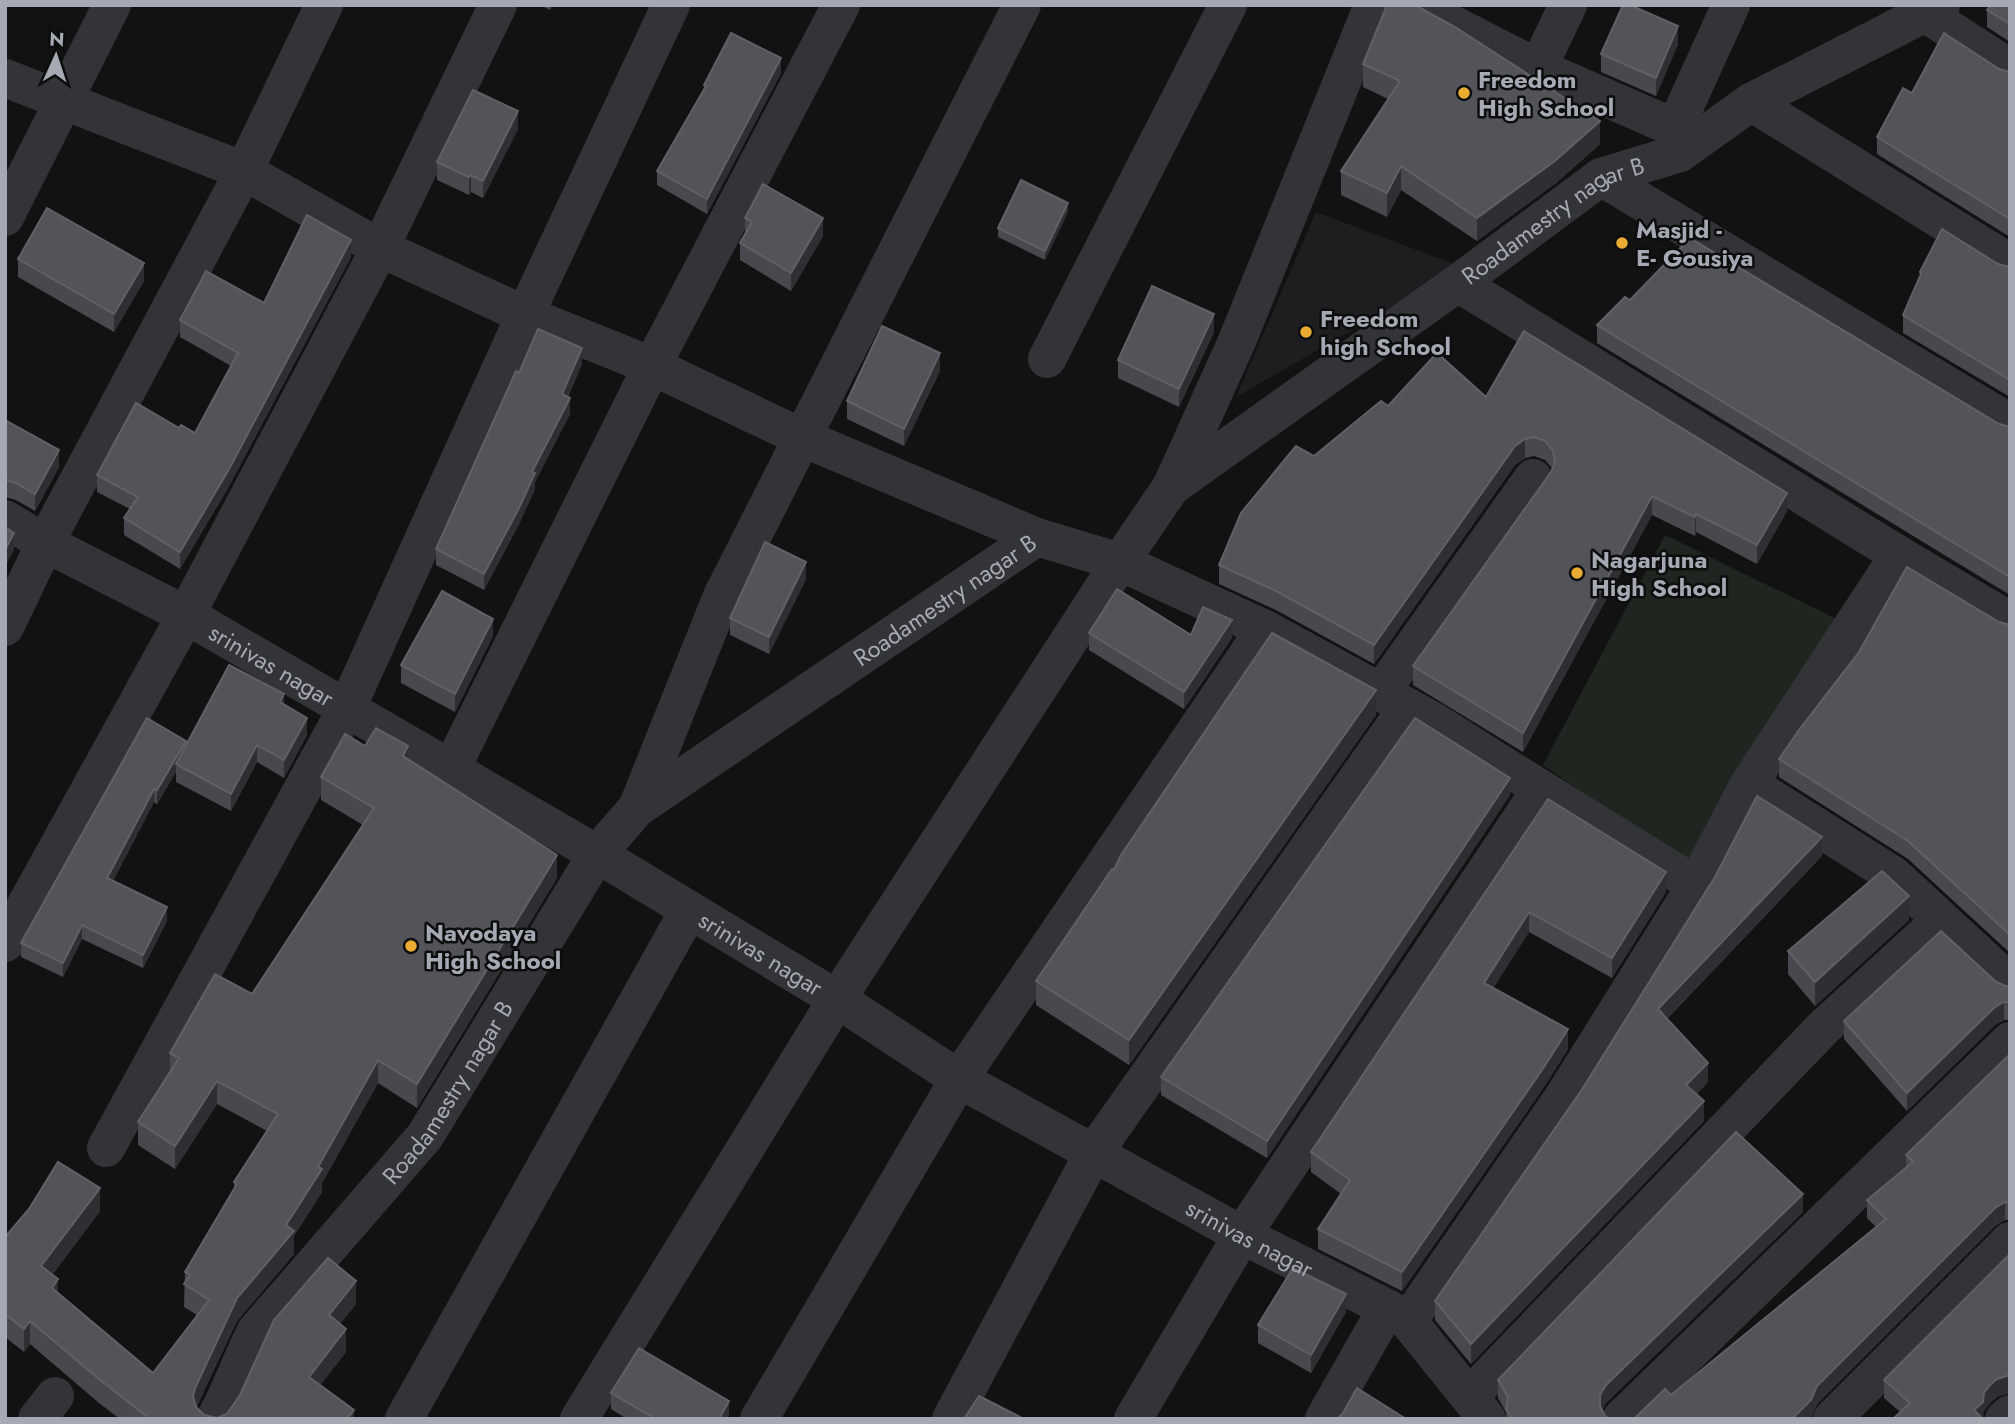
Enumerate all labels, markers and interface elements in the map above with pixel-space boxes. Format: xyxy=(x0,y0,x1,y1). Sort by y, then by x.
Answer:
north arrow xyxy=(21,21,91,91)
text: N xyxy=(49,26,65,53)
place label: Freedom High School xyxy=(1478,62,1614,125)
marker: Freedom High School xyxy=(1456,85,1472,101)
street label: Roadamestry nagar B xyxy=(1454,147,1649,293)
place label: Masjid - E- Gousiya xyxy=(1636,212,1754,275)
marker: Masjid - E- Gousiya xyxy=(1614,235,1630,251)
place label: Freedom high School xyxy=(1320,301,1451,364)
marker: Freedom high School xyxy=(1298,324,1314,340)
street label: Roadamestry nagar B xyxy=(846,525,1043,674)
place label: Nagarjuna High School xyxy=(1591,542,1727,605)
marker: Nagarjuna High School xyxy=(1569,565,1585,581)
street label: srinivas nagar xyxy=(202,615,341,715)
street label: srinivas nagar xyxy=(692,902,830,1005)
place label: Navodaya High School xyxy=(425,915,561,978)
marker: Navodaya High School xyxy=(403,938,419,954)
street label: Roadamestry nagar B xyxy=(373,993,521,1192)
street label: srinivas nagar xyxy=(1180,1190,1320,1286)

